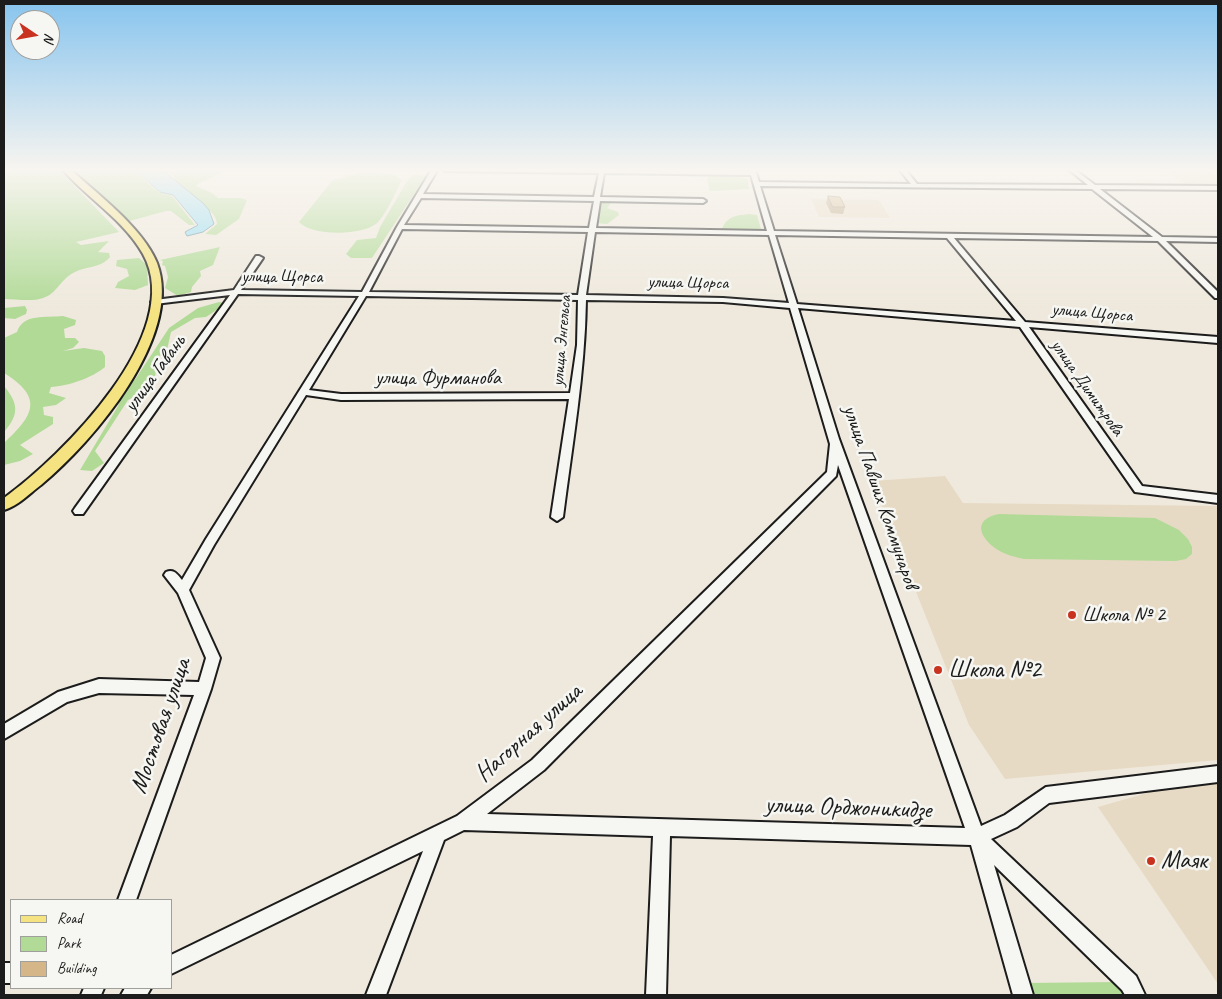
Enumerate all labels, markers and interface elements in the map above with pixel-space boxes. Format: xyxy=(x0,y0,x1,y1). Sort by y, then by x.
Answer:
north arrow xyxy=(10,10,60,60)
text: N xyxy=(40,32,58,44)
street label: улица Щорса xyxy=(242,266,322,288)
street label: улица Щорса xyxy=(647,271,729,295)
street label: улица Энгельса xyxy=(547,295,577,387)
street label: улица Щорса xyxy=(1051,299,1133,327)
street label: улица Гавань xyxy=(119,330,191,418)
street label: улица Димитрова xyxy=(1046,335,1128,441)
street label: улица Фурманова xyxy=(375,365,501,391)
street label: улица Павших Коммунаров xyxy=(837,402,923,592)
place label: Школа № 2 xyxy=(1082,602,1165,628)
marker: Школа № 2 xyxy=(1066,609,1078,621)
street label: Мостовая улица xyxy=(124,655,198,797)
place label: Школа №2 xyxy=(948,655,1041,685)
marker: Школа №2 xyxy=(932,664,944,676)
street label: Нагорная улица xyxy=(469,677,589,789)
street label: улица Орджоникидзе xyxy=(764,790,932,826)
place label: Маяк xyxy=(1161,846,1207,876)
marker: Маяк xyxy=(1145,855,1157,867)
legend xyxy=(10,899,172,989)
text: Road xyxy=(57,909,82,928)
text: Park xyxy=(57,934,81,953)
text: Building xyxy=(57,959,96,978)

